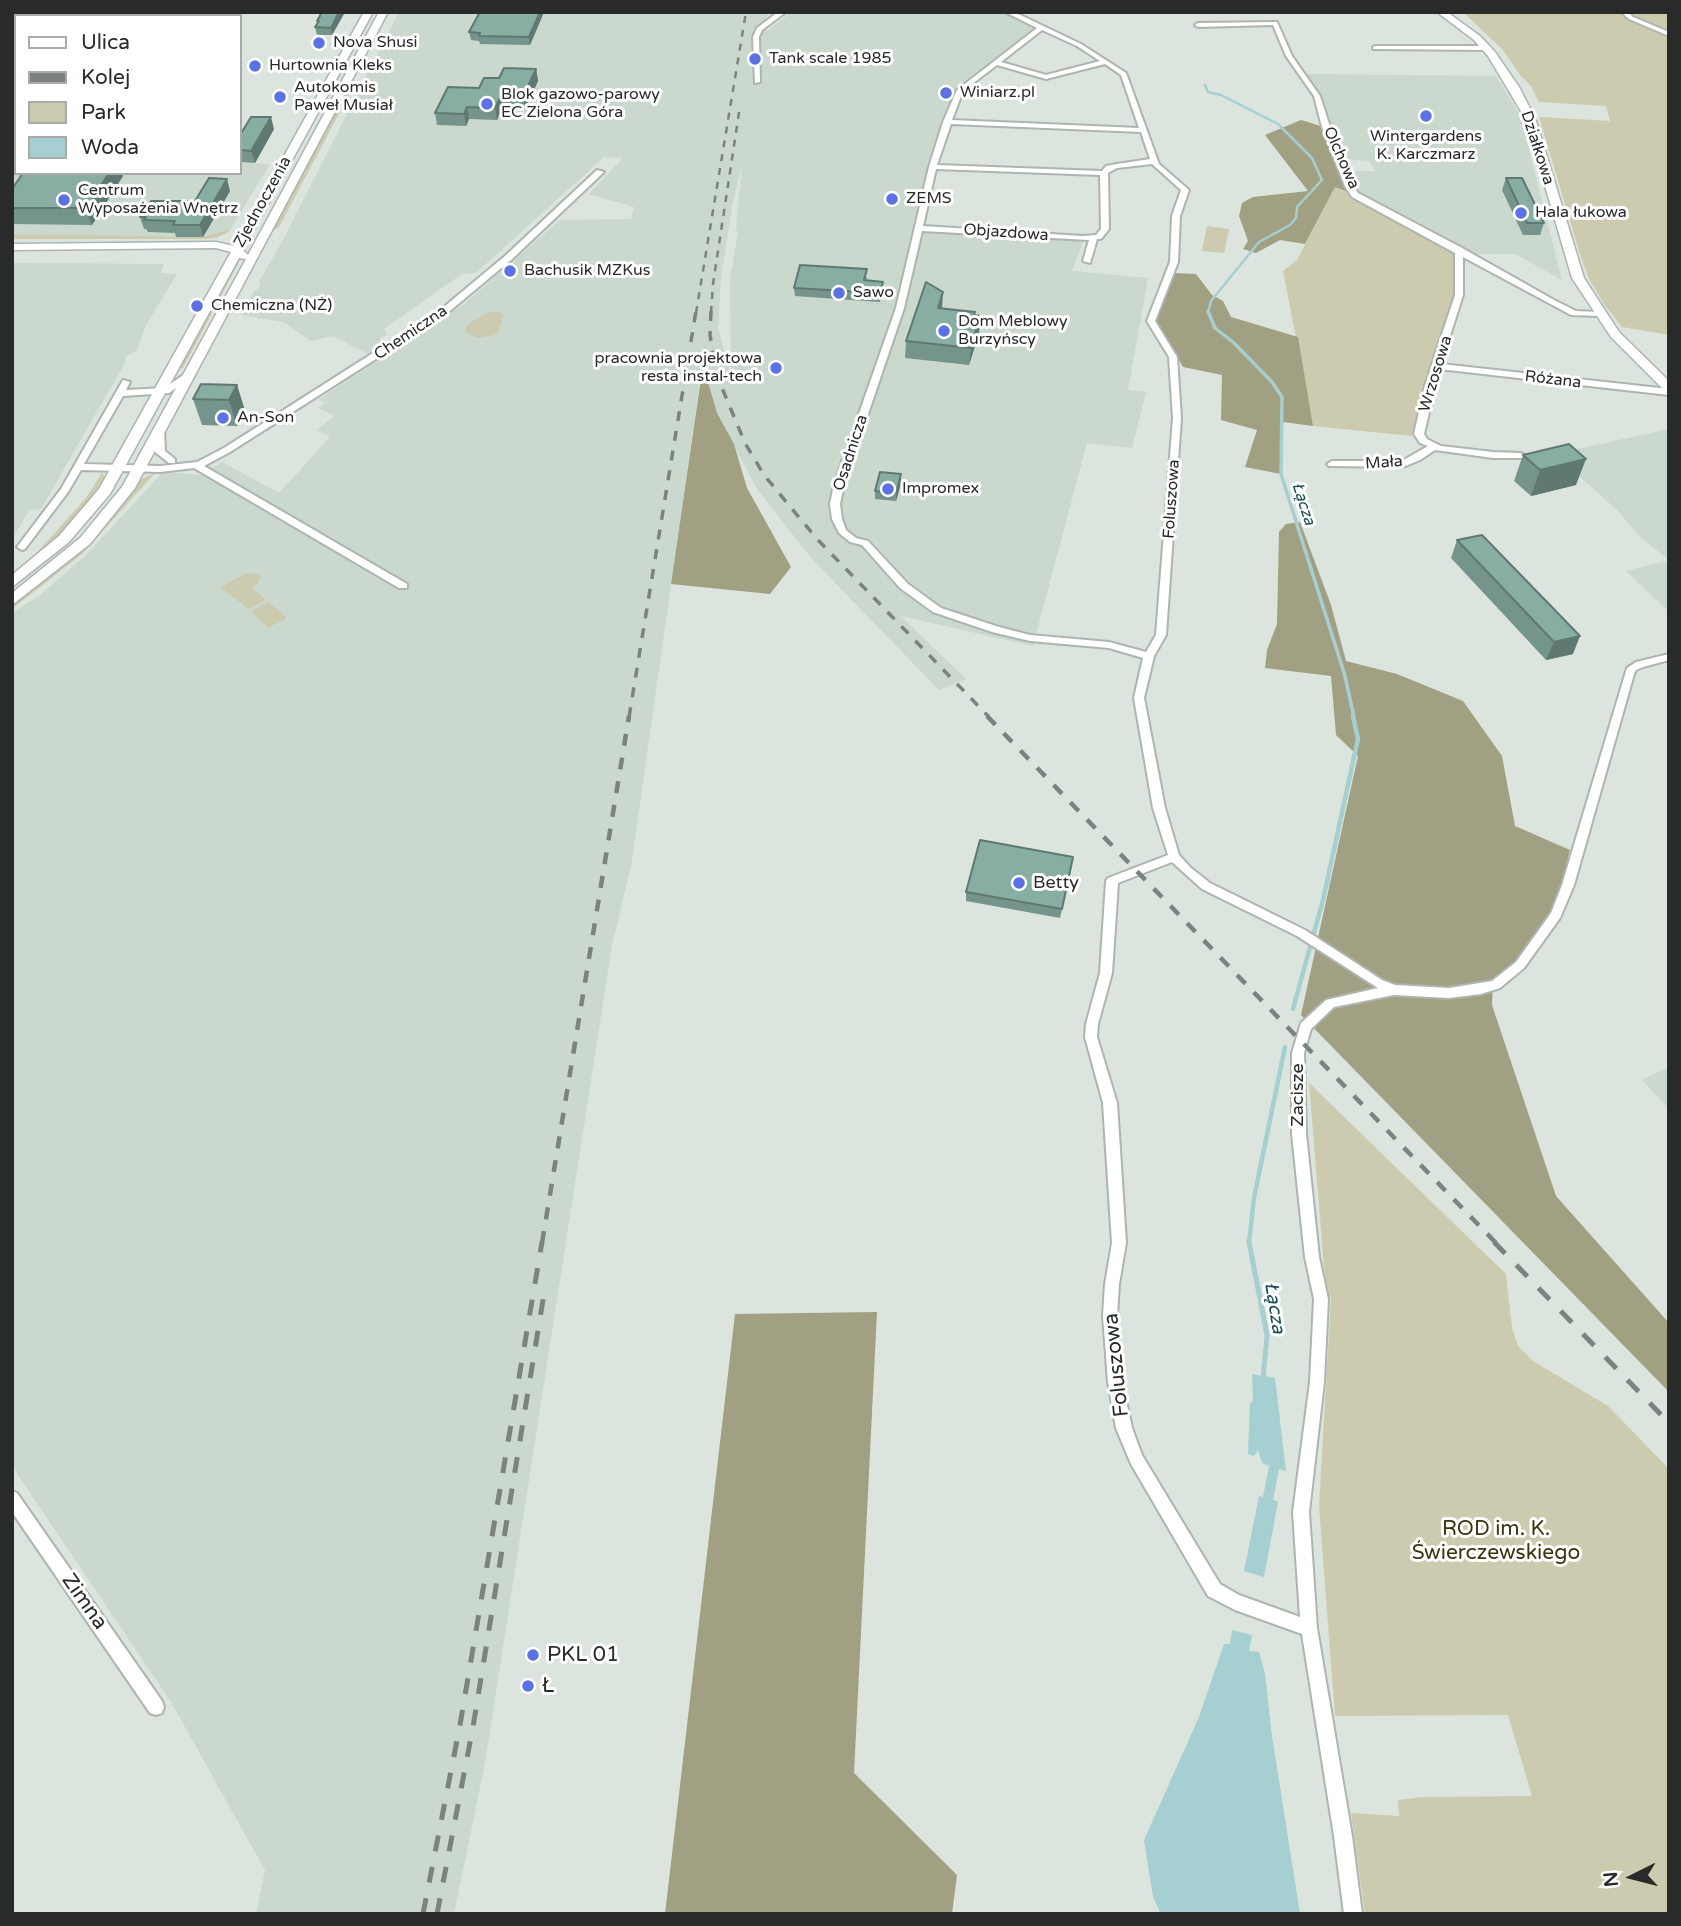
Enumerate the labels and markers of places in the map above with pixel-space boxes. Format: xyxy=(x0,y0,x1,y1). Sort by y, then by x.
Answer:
place label: Nova Shusi xyxy=(333,33,418,53)
marker: Nova Shusi xyxy=(311,35,327,51)
place label: Tank scale 1985 xyxy=(769,49,892,69)
marker: Tank scale 1985 xyxy=(747,51,763,67)
place label: Hurtownia Kleks xyxy=(269,56,392,76)
marker: Hurtownia Kleks xyxy=(247,58,263,74)
place label: Autokomis Paweł Musiał xyxy=(294,78,393,116)
place label: Winiarz.pl xyxy=(960,83,1035,103)
place label: Blok gazowo-parowy EC Zielona Góra xyxy=(501,85,660,123)
marker: Winiarz.pl xyxy=(938,85,954,101)
marker: Autokomis Paweł Musiał xyxy=(272,89,288,105)
marker: Blok gazowo-parowy EC Zielona Góra xyxy=(479,96,495,112)
marker: Wintergardens K. Karczmarz xyxy=(1418,108,1434,124)
place label: Wintergardens K. Karczmarz xyxy=(1370,127,1482,165)
place label: Centrum Wyposażenia Wnętrz xyxy=(78,181,238,219)
place label: ZEMS xyxy=(906,189,952,209)
marker: ZEMS xyxy=(884,191,900,207)
marker: Centrum Wyposażenia Wnętrz xyxy=(56,192,72,208)
place label: Hala łukowa xyxy=(1535,203,1627,223)
marker: Hala łukowa xyxy=(1513,205,1529,221)
place label: Bachusik MZKus xyxy=(524,261,650,281)
marker: Bachusik MZKus xyxy=(502,263,518,279)
place label: Sawo xyxy=(853,283,894,303)
marker: Sawo xyxy=(831,285,847,301)
place label: Chemiczna (NŻ) xyxy=(211,296,332,316)
marker: Chemiczna (NŻ) xyxy=(189,298,205,314)
place label: Dom Meblowy Burzyńscy xyxy=(958,312,1068,350)
marker: Dom Meblowy Burzyńscy xyxy=(936,323,952,339)
place label: pracownia projektowa resta instal-tech xyxy=(594,349,762,387)
marker: pracownia projektowa resta instal-tech xyxy=(768,360,784,376)
place label: An-Son xyxy=(237,408,294,428)
marker: An-Son xyxy=(215,410,231,426)
place label: Impromex xyxy=(902,479,979,499)
marker: Impromex xyxy=(880,481,896,497)
place label: Betty xyxy=(1033,872,1079,894)
marker: Betty xyxy=(1011,875,1027,891)
place label: PKL 01 xyxy=(547,1642,619,1668)
marker: PKL 01 xyxy=(525,1647,541,1663)
place label: Ł xyxy=(542,1673,554,1699)
marker: Ł xyxy=(520,1678,536,1694)

